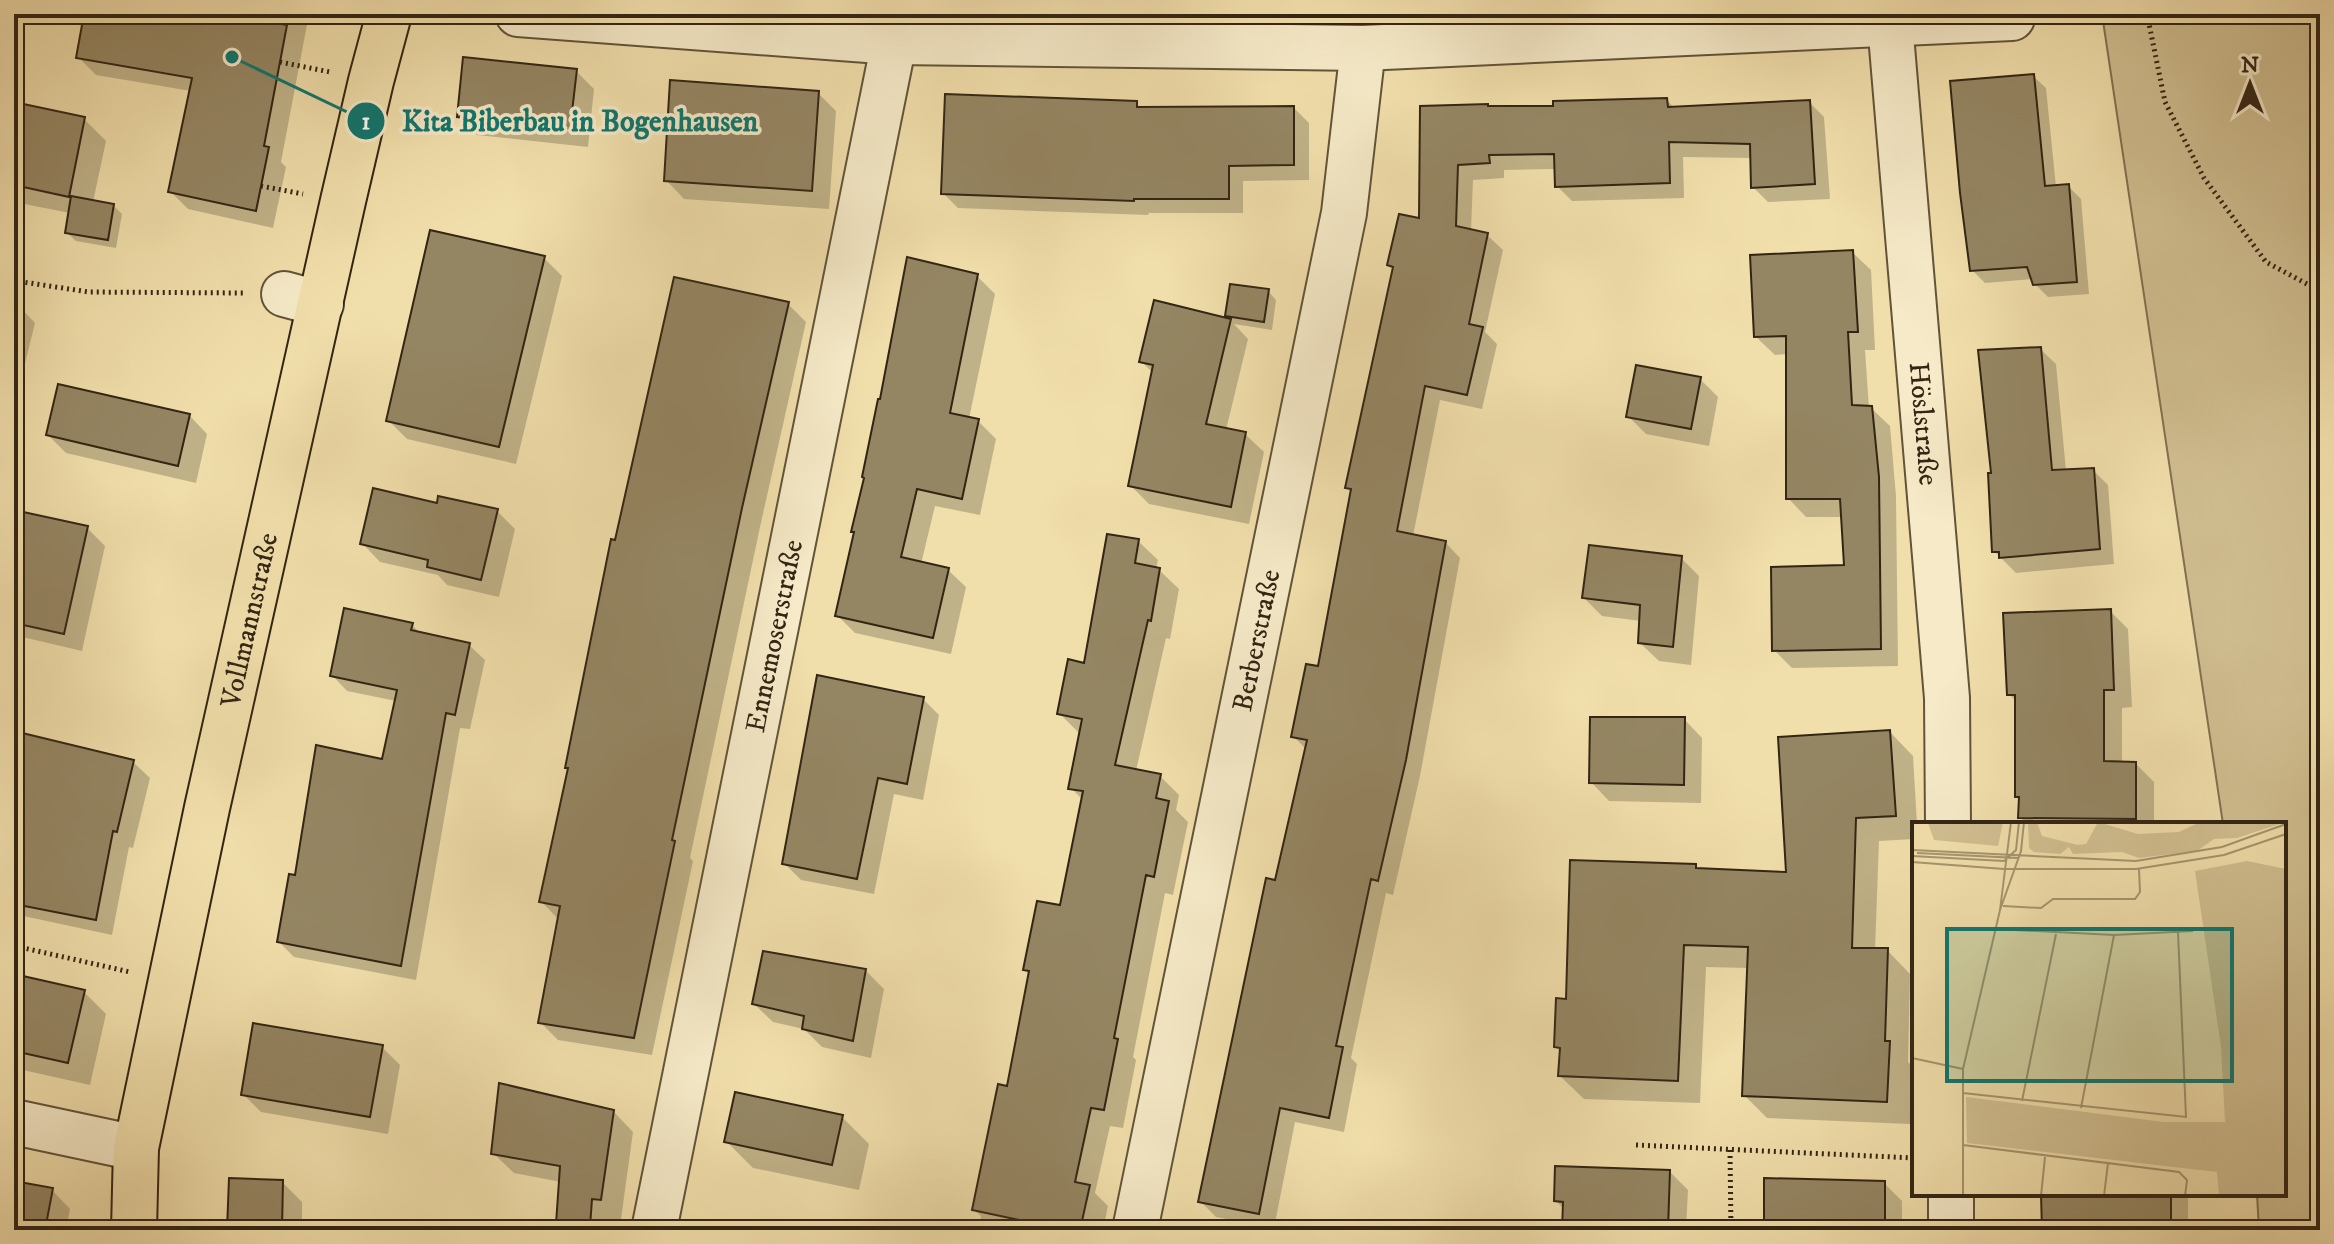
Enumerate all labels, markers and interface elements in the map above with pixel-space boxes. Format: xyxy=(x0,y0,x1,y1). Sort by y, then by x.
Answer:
north arrow xyxy=(2210,44,2290,124)
text: N xyxy=(2241,52,2259,79)
callout: Kita Biberbau in Bogenhausen xyxy=(346,94,775,148)
text: Kita Biberbau in Bogenhausen xyxy=(402,104,759,141)
text: 1 xyxy=(362,107,371,137)
street label: Höslstraße xyxy=(1901,360,1946,487)
street label: Vollmannstraße xyxy=(212,529,286,712)
street label: Ennemoserstraße xyxy=(737,537,811,735)
street label: Berberstraße xyxy=(1225,566,1288,714)
inset map xyxy=(1912,822,2286,1196)

